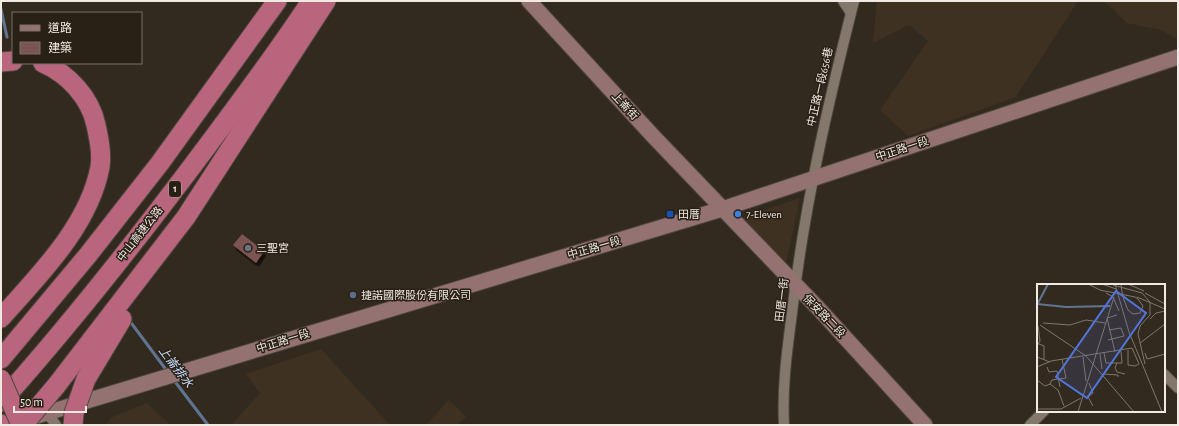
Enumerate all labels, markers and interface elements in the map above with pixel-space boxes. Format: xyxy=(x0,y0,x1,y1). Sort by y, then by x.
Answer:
legend xyxy=(12,12,142,64)
text: 道路 xyxy=(48,21,72,34)
text: 建築 xyxy=(48,41,72,54)
street label: 中正路一段656巷 xyxy=(805,46,834,128)
street label: 上崙街 xyxy=(610,89,641,122)
street label: 中正路一段 xyxy=(874,134,930,163)
road number: 1 xyxy=(169,181,181,197)
street label: 中山高速公路 xyxy=(115,204,165,263)
marker: 田厝 xyxy=(665,209,675,219)
place label: 田厝 xyxy=(678,209,700,220)
marker: 7-Eleven xyxy=(733,209,743,219)
place label: 7-Eleven xyxy=(746,209,782,220)
street label: 中正路一段 xyxy=(566,234,622,261)
place label: 三聖宮 xyxy=(256,242,289,254)
marker: 三聖宮 xyxy=(243,243,253,253)
street label: 田厝一街 xyxy=(773,277,790,323)
inset map xyxy=(1037,284,1165,412)
place label: 捷諾國際股份有限公司 xyxy=(361,289,471,301)
marker: 捷諾國際股份有限公司 xyxy=(348,290,358,300)
street label: 保安路二段 xyxy=(801,292,848,340)
street label: 中正路一段 xyxy=(255,327,311,354)
water label: 上崙排水 xyxy=(157,344,197,391)
scale bar xyxy=(14,388,86,414)
text: 50 m xyxy=(20,396,43,408)

